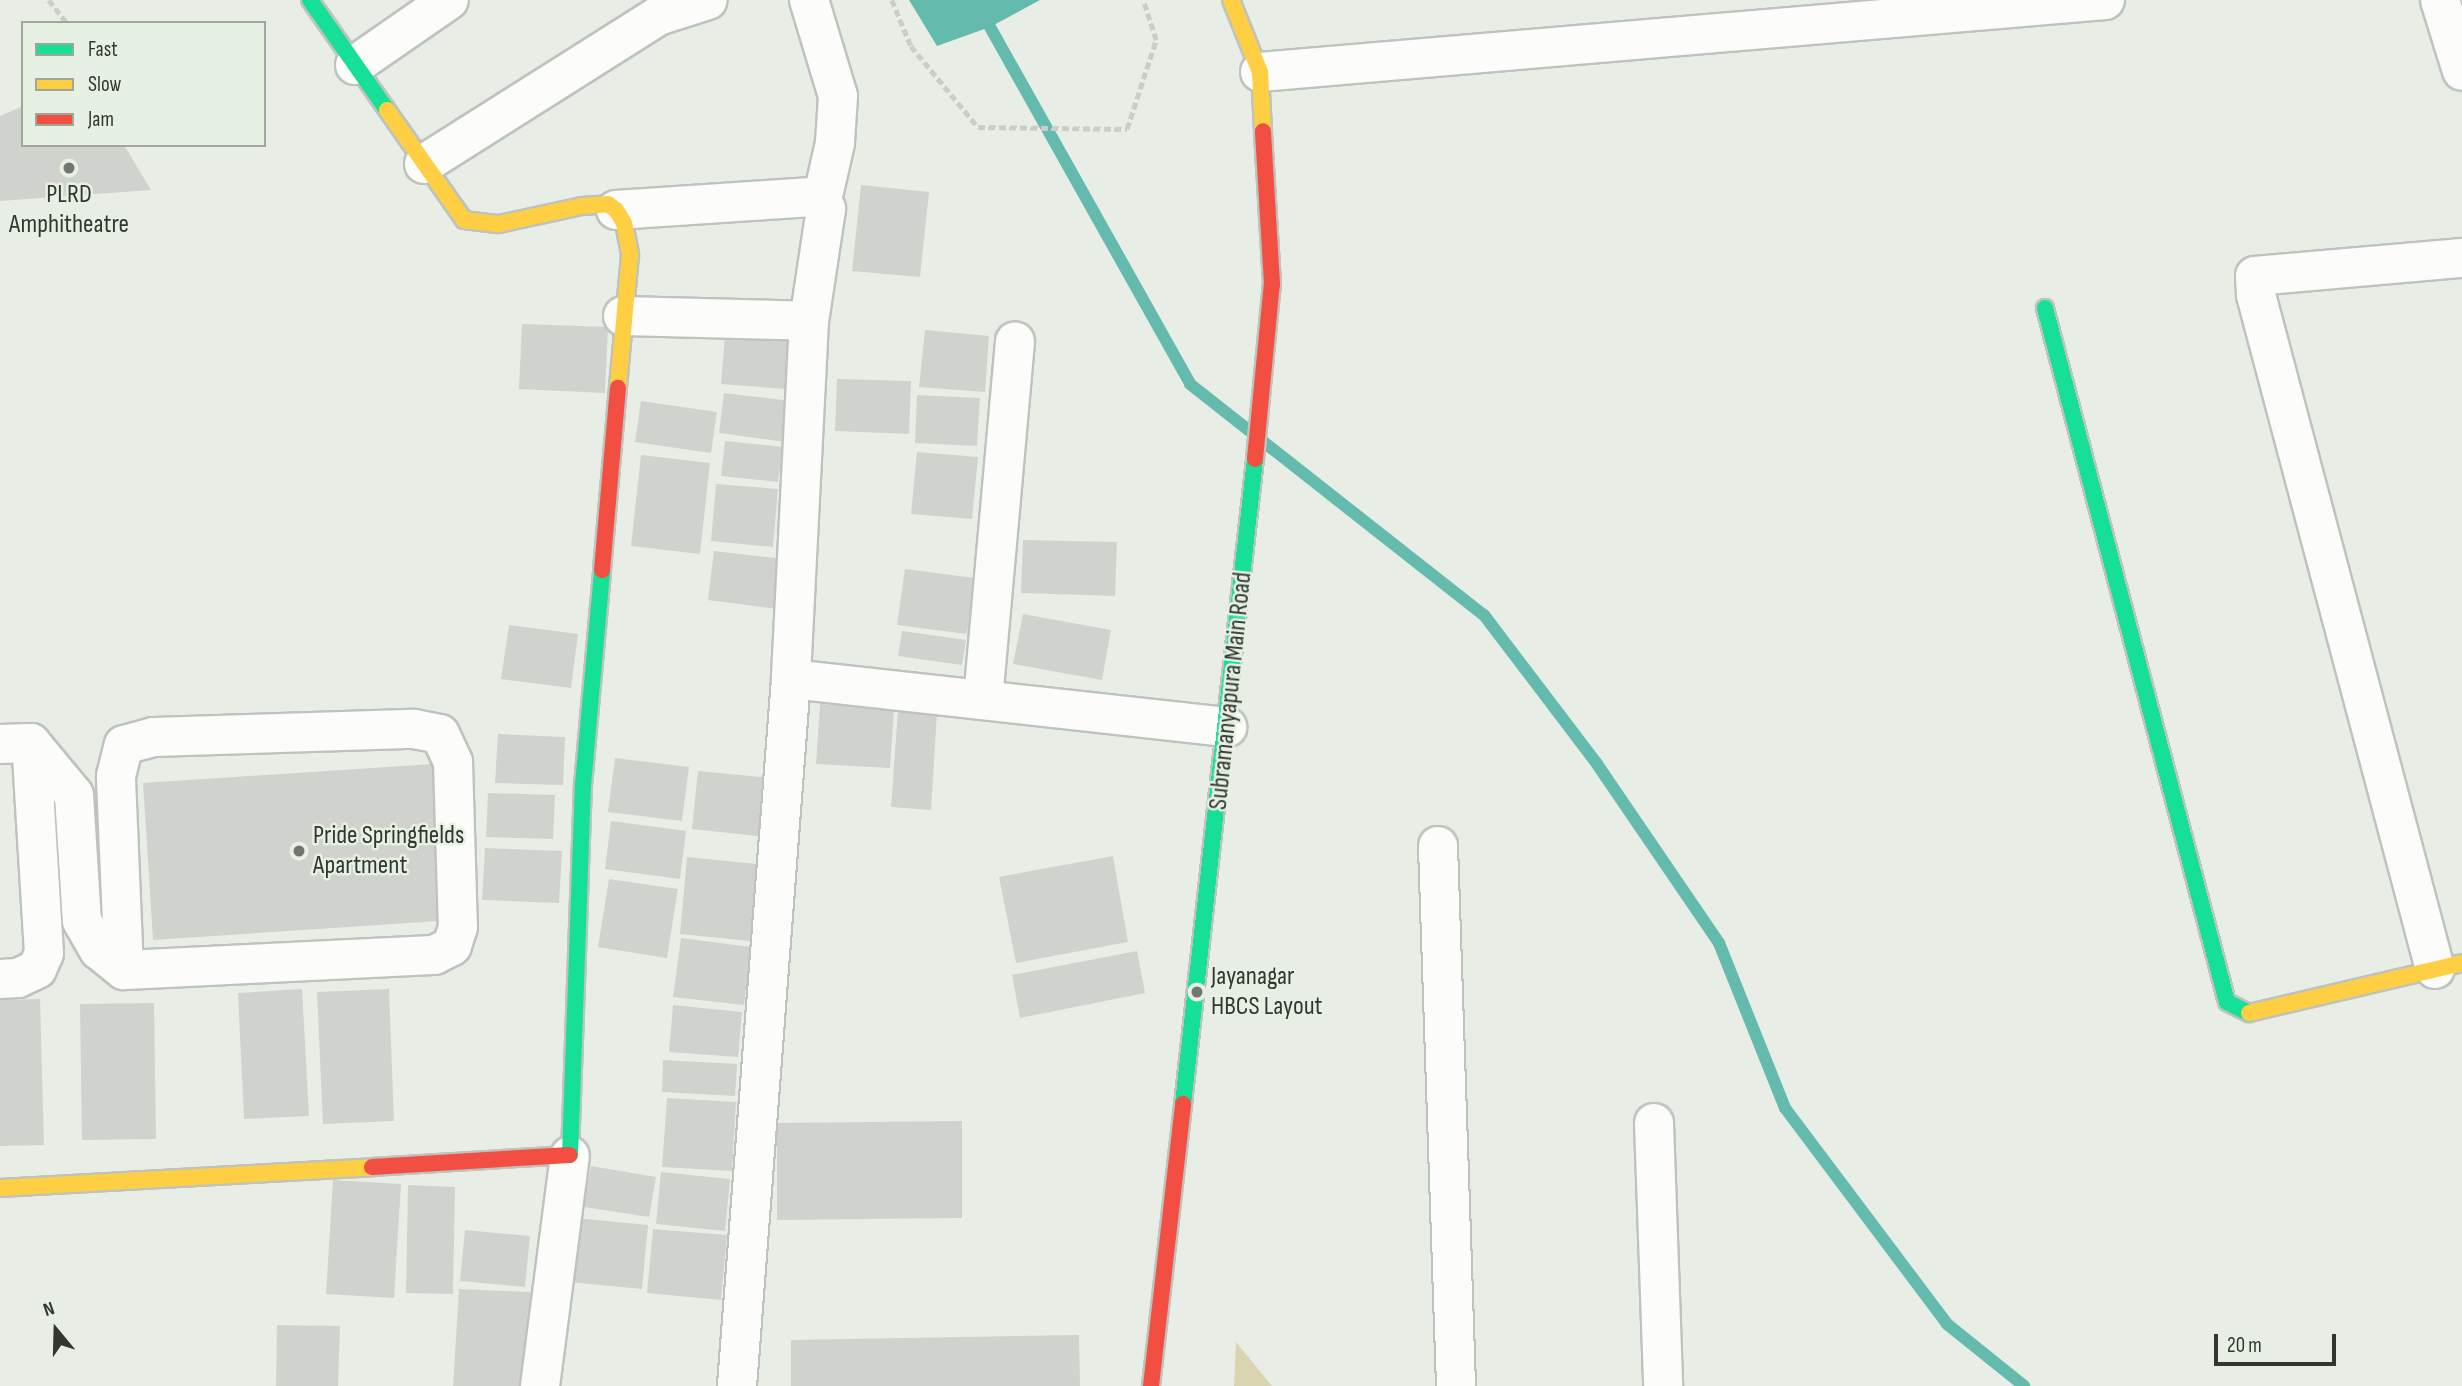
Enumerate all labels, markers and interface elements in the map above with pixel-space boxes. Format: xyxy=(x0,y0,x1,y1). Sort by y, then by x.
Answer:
legend xyxy=(21,21,266,147)
text: Fast xyxy=(88,37,118,62)
text: Slow xyxy=(88,72,121,97)
text: Jam xyxy=(88,107,114,132)
marker: PLRD Amphitheatre xyxy=(61,160,77,176)
place label: PLRD Amphitheatre xyxy=(9,179,129,241)
street label: Subramanyapura Main Road xyxy=(1203,571,1259,811)
place label: Pride Springfields Apartment xyxy=(313,820,464,882)
marker: Pride Springfields Apartment xyxy=(291,843,307,859)
place label: Jayanagar HBCS Layout xyxy=(1211,961,1323,1023)
marker: Jayanagar HBCS Layout xyxy=(1189,984,1205,1000)
north arrow xyxy=(21,1295,91,1365)
text: N xyxy=(40,1297,58,1322)
scale bar xyxy=(2217,1320,2340,1364)
text: 20 m xyxy=(2227,1333,2262,1358)

